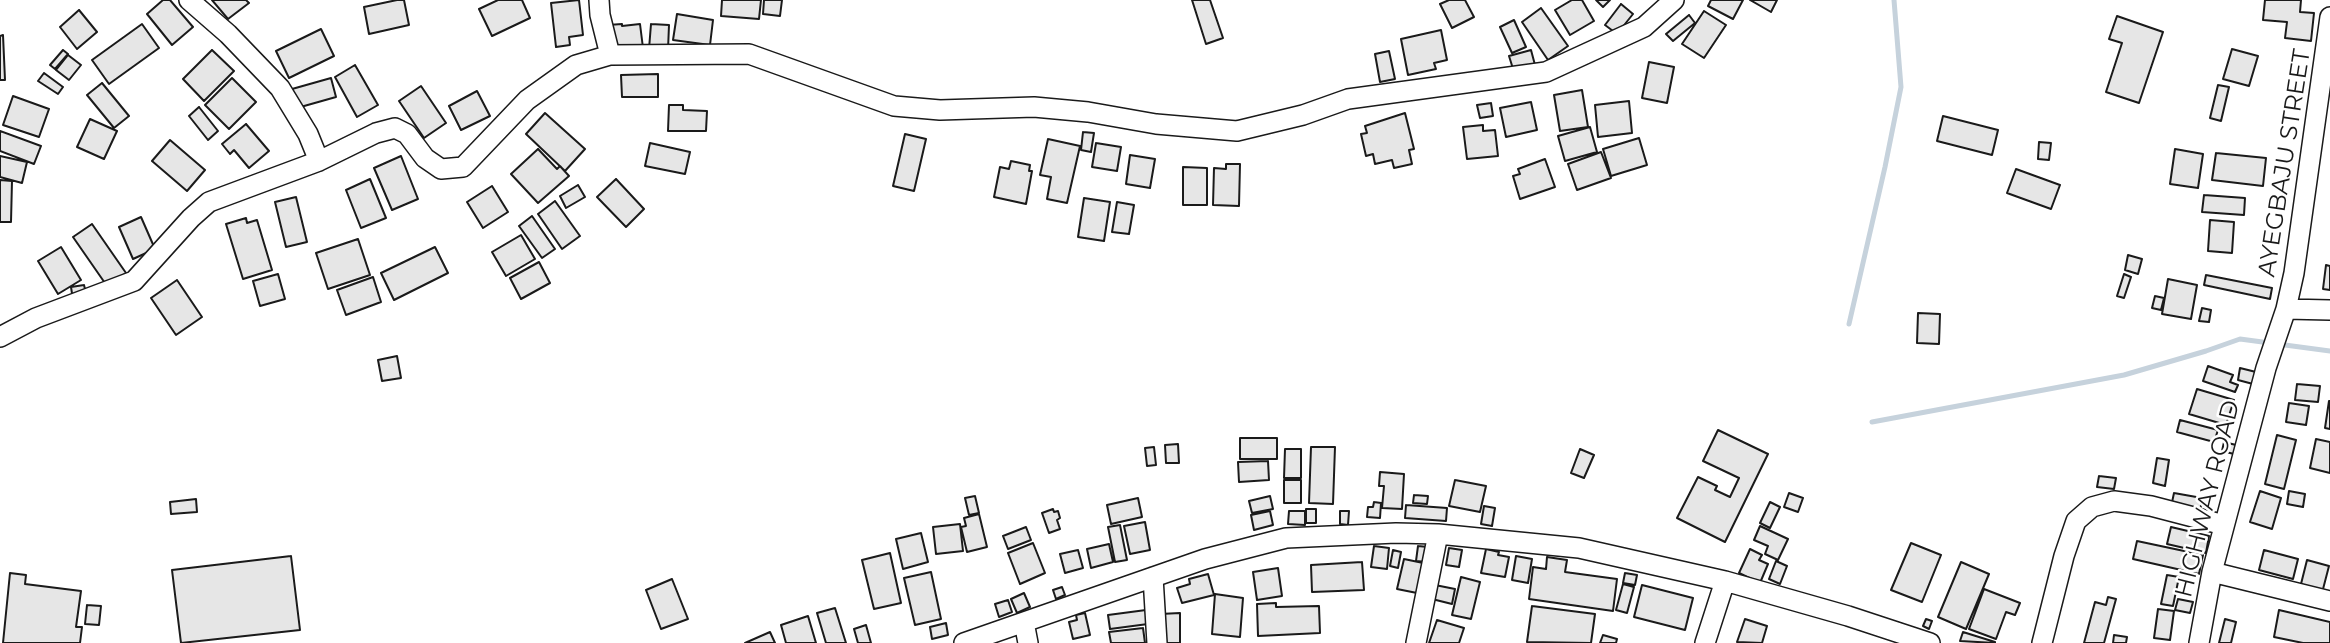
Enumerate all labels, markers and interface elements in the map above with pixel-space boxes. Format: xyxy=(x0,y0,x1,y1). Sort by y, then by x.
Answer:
street label: AYEGBAJU STREET xyxy=(2253,47,2317,279)
street label: HIGHWAY ROAD xyxy=(2170,397,2246,601)

